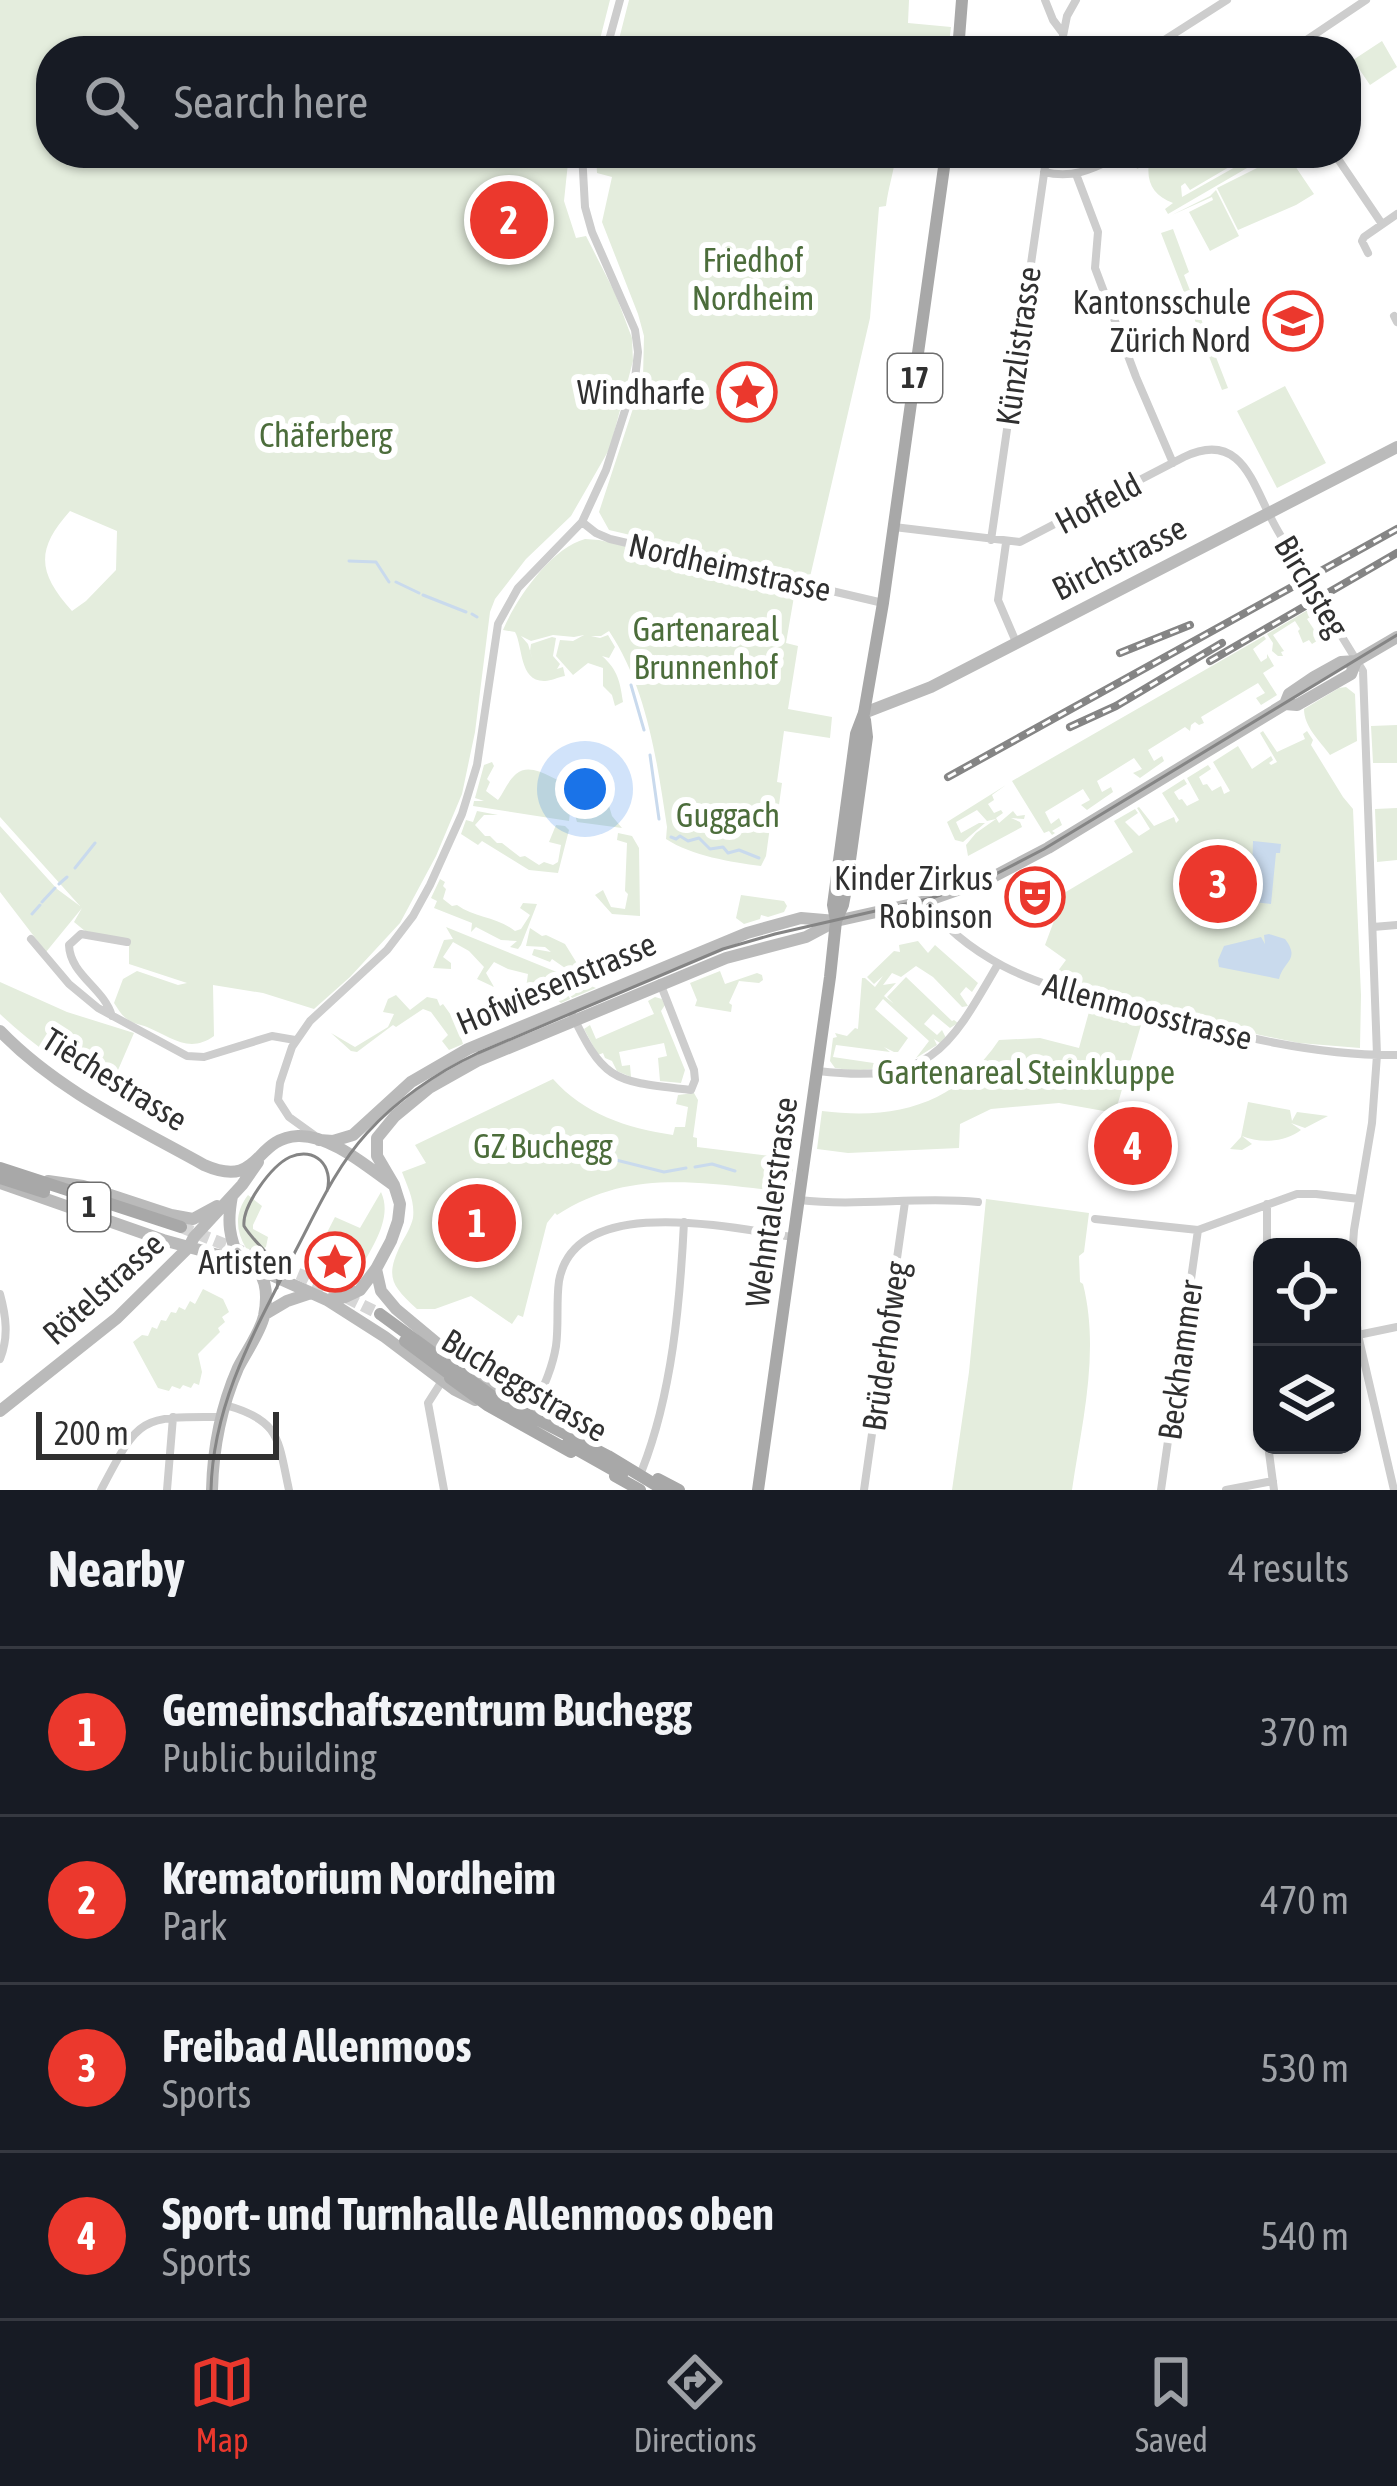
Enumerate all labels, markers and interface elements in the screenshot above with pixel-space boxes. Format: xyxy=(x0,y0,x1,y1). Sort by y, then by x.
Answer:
search box xyxy=(36,36,1361,168)
icon: search xyxy=(78,69,144,135)
text: Search here xyxy=(174,76,368,128)
pin: 2 xyxy=(470,175,548,265)
park label: Friedhof Nordheim xyxy=(692,241,814,317)
street label: Künzlistrasse xyxy=(988,264,1048,428)
place label: Kantonsschule Zürich Nord xyxy=(1073,283,1251,359)
school or university icon: Kantonsschule Zürich Nord xyxy=(1262,290,1324,352)
road number: 17 xyxy=(888,354,942,402)
place icon: Windharfe xyxy=(716,361,778,423)
place label: Windharfe xyxy=(577,373,705,411)
park label: Chäferberg xyxy=(259,416,394,454)
street label: Hoffeld xyxy=(1049,465,1147,541)
street label: Birchstrasse xyxy=(1046,508,1192,608)
street label: Nordheimstrasse xyxy=(625,525,835,609)
street label: Birchsteg xyxy=(1267,529,1357,644)
park label: Gartenareal Brunnenhof xyxy=(633,610,780,686)
your location xyxy=(555,759,615,819)
park label: Guggach xyxy=(676,796,780,834)
pin: 3 xyxy=(1179,839,1257,929)
place label: Kinder Zirkus Robinson xyxy=(834,859,993,935)
theatre icon: Kinder Zirkus Robinson xyxy=(1004,866,1066,928)
street label: Hofwiesenstrasse xyxy=(451,924,661,1042)
street label: Allenmoosstrasse xyxy=(1039,965,1257,1057)
street label: Tièchestrasse xyxy=(36,1020,194,1138)
park label: Gartenareal Steinkluppe xyxy=(877,1053,1175,1091)
street label: Wehntalerstrasse xyxy=(737,1095,805,1309)
pin: 4 xyxy=(1094,1101,1172,1191)
park label: GZ Buchegg xyxy=(473,1127,613,1165)
pin: 1 xyxy=(438,1178,516,1268)
road number: 1 xyxy=(68,1183,110,1231)
street label: Rötelstrasse xyxy=(35,1224,171,1352)
place icon: Artisten xyxy=(304,1231,366,1293)
map controls xyxy=(1253,1238,1361,1454)
button: locate xyxy=(1253,1238,1361,1346)
place label: Artisten xyxy=(199,1243,293,1281)
street label: Brüderhofweg xyxy=(854,1258,916,1433)
street label: Beckhammer xyxy=(1150,1276,1210,1442)
street label: Bucheggstrasse xyxy=(435,1321,615,1449)
button: layers xyxy=(1253,1346,1361,1454)
scale bar xyxy=(36,1406,279,1459)
text: 200 m xyxy=(54,1414,129,1452)
text: Nearby xyxy=(48,1539,185,1598)
text: 4 results xyxy=(1228,1546,1349,1590)
text: Gemeinschaftszentrum Buchegg xyxy=(162,1684,692,1736)
text: 1 xyxy=(78,1710,96,1754)
text: 370 m xyxy=(1261,1710,1349,1754)
text: Public building xyxy=(162,1736,377,1780)
text: Krematorium Nordheim xyxy=(162,1852,556,1904)
text: 2 xyxy=(78,1878,96,1922)
text: 470 m xyxy=(1261,1878,1349,1922)
text: Park xyxy=(162,1904,227,1948)
text: Freibad Allenmoos xyxy=(162,2020,471,2072)
text: 3 xyxy=(78,2046,96,2090)
text: 530 m xyxy=(1261,2046,1349,2090)
text: Sports xyxy=(162,2072,251,2116)
text: Sport- und Turnhalle Allenmoos oben xyxy=(162,2188,774,2240)
text: 4 xyxy=(78,2214,96,2258)
text: 540 m xyxy=(1261,2214,1349,2258)
text: Sports xyxy=(162,2240,251,2284)
tab: Map xyxy=(189,2349,255,2459)
tab: Directions xyxy=(633,2349,757,2459)
tab: Saved xyxy=(1135,2349,1208,2459)

